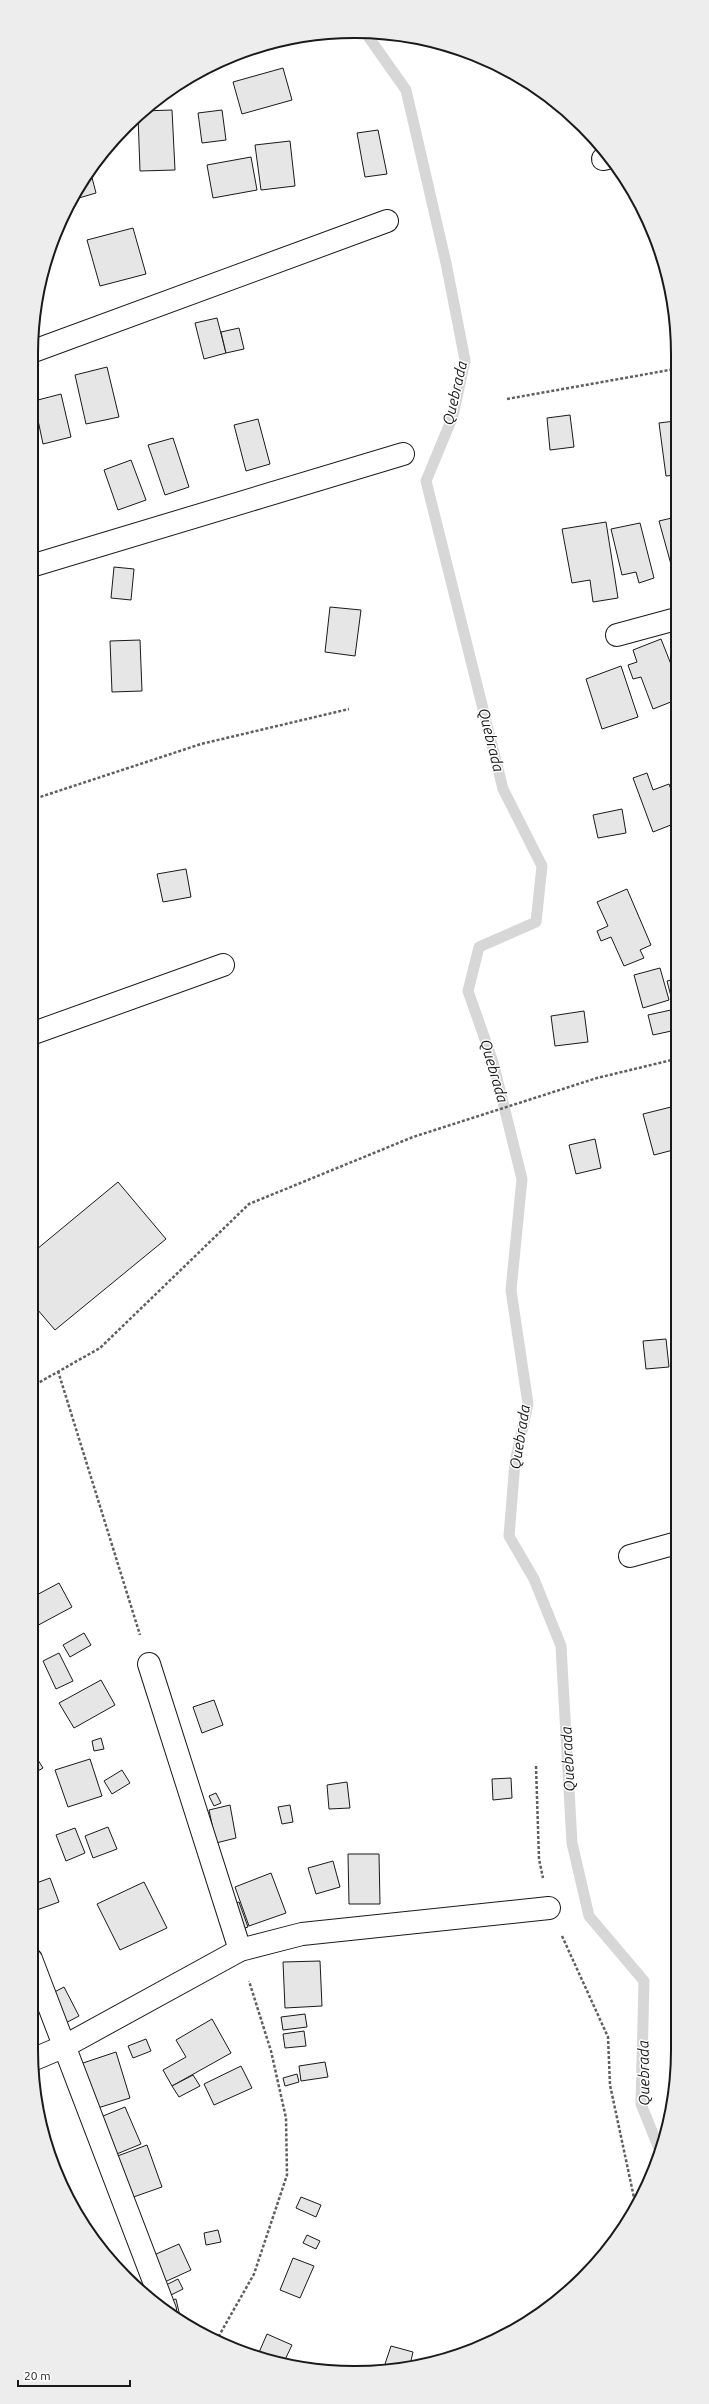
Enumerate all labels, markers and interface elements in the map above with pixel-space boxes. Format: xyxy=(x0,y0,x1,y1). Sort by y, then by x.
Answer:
water label: Quebrada xyxy=(439,359,471,427)
water label: Quebrada xyxy=(474,706,508,774)
water label: Quebrada xyxy=(476,1037,512,1105)
water label: Quebrada xyxy=(506,1403,534,1471)
water label: Quebrada xyxy=(557,1726,579,1792)
water label: Quebrada xyxy=(634,2040,654,2106)
scale bar xyxy=(18,2362,130,2388)
text: 20 m xyxy=(24,2369,51,2382)

